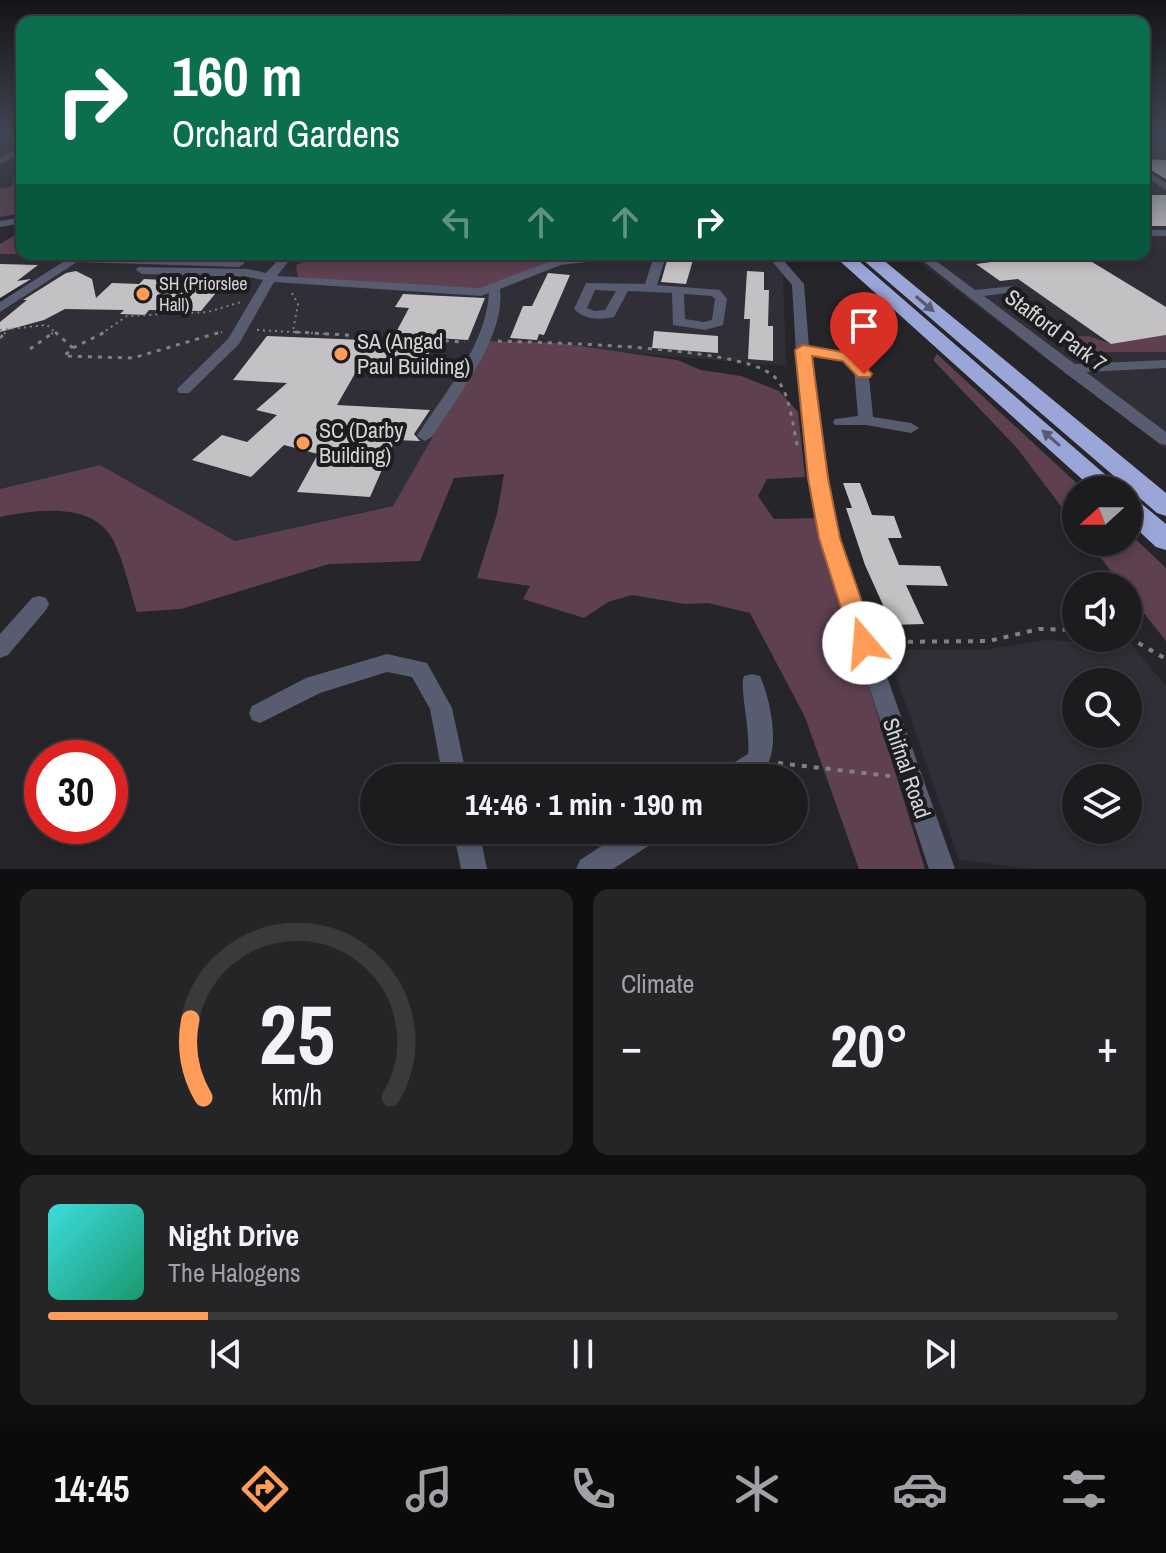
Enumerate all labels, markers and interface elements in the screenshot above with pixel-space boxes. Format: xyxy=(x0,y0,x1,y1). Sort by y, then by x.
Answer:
text: 160 m xyxy=(172,38,302,113)
icon: right xyxy=(40,48,144,152)
text: Orchard Gardens xyxy=(172,110,400,158)
icon: left xyxy=(435,200,479,244)
icon: ahead xyxy=(519,200,563,244)
icon: ahead xyxy=(603,200,647,244)
icon: right xyxy=(687,200,731,244)
place label: SH (Priorslee Hall) xyxy=(159,271,248,317)
street label: Stafford Park 7 xyxy=(999,282,1113,378)
marker: SH (Priorslee Hall) xyxy=(134,285,152,303)
pin xyxy=(830,292,898,374)
one-way arrow xyxy=(915,295,935,312)
icon: arrive xyxy=(842,304,886,348)
place label: SA (Angad Paul Building) xyxy=(357,326,470,381)
marker: SA (Angad Paul Building) xyxy=(332,345,350,363)
place label: SC (Darby Building) xyxy=(319,415,403,470)
one-way arrow xyxy=(1042,430,1061,448)
marker: SC (Darby Building) xyxy=(294,434,312,452)
north arrow xyxy=(1062,476,1142,556)
map controls xyxy=(1062,476,1142,844)
button: sound xyxy=(1062,572,1142,652)
position arrow xyxy=(822,601,906,685)
button: search xyxy=(1062,668,1142,748)
street label: Shifnal Road xyxy=(876,714,938,822)
speed limit sign: 30 xyxy=(24,740,128,844)
button: layers xyxy=(1062,764,1142,844)
text: 14:46 · 1 min · 190 m xyxy=(465,784,703,824)
text: Climate xyxy=(621,966,694,1001)
text: 25 xyxy=(259,978,334,1090)
text: 20° xyxy=(830,1005,909,1086)
text: − xyxy=(621,1016,642,1076)
text: + xyxy=(1097,1016,1118,1076)
text: km/h xyxy=(271,1075,322,1114)
text: Night Drive xyxy=(168,1215,299,1255)
text: The Halogens xyxy=(168,1255,301,1290)
icon: previous xyxy=(204,1332,248,1376)
icon: pause xyxy=(561,1332,605,1376)
icon: next xyxy=(918,1332,962,1376)
icon: directions xyxy=(237,1461,293,1517)
icon: music xyxy=(401,1461,457,1517)
icon: phone xyxy=(565,1461,621,1517)
icon: climate xyxy=(729,1461,785,1517)
icon: car xyxy=(892,1461,948,1517)
icon: filters xyxy=(1056,1461,1112,1517)
text: 14:45 xyxy=(54,1465,129,1513)

